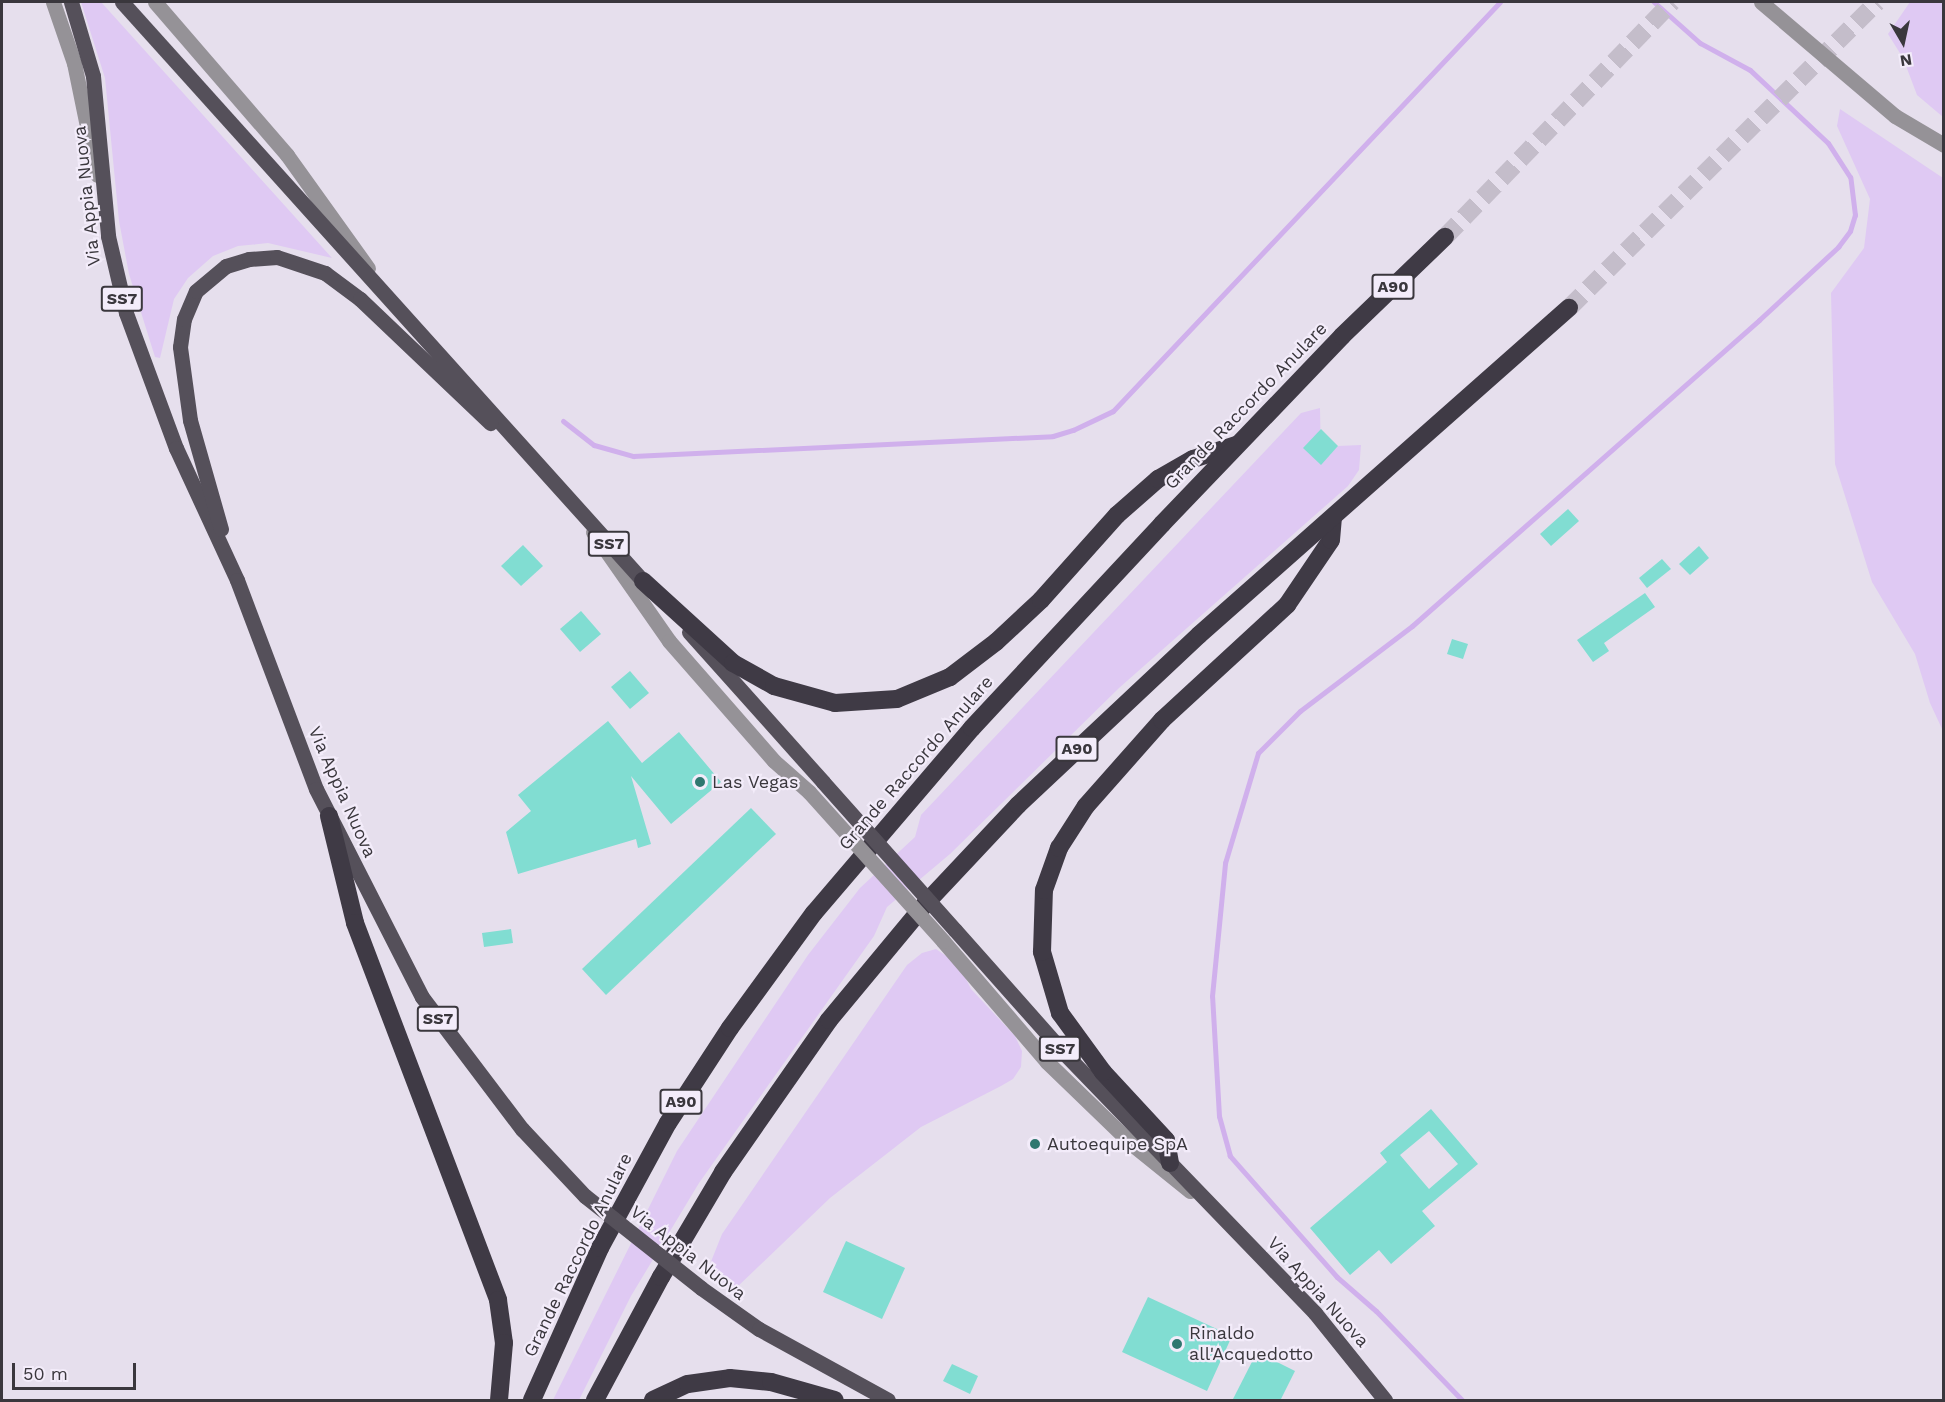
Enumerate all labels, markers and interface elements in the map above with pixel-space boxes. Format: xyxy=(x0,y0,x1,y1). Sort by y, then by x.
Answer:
north arrow xyxy=(1873,12,1933,72)
text: N xyxy=(1899,50,1913,71)
street label: Via Appia Nuova xyxy=(69,124,105,268)
road number: A90 xyxy=(1370,274,1416,300)
road number: SS7 xyxy=(100,286,144,312)
street label: Grande Raccordo Anulare xyxy=(1160,318,1332,494)
road number: SS7 xyxy=(586,531,632,557)
street label: Grande Raccordo Anulare xyxy=(834,671,998,855)
street label: Via Appia Nuova xyxy=(303,722,381,862)
road number: A90 xyxy=(1054,736,1100,762)
place label: Las Vegas xyxy=(712,771,799,793)
marker: Las Vegas xyxy=(693,775,707,789)
road number: SS7 xyxy=(416,1006,460,1032)
road number: SS7 xyxy=(1038,1036,1082,1062)
road number: A90 xyxy=(658,1089,704,1115)
place label: Autoequipe SpA xyxy=(1047,1133,1188,1155)
marker: Autoequipe SpA xyxy=(1028,1137,1042,1151)
street label: Grande Raccordo Anulare xyxy=(519,1149,637,1361)
street label: Via Appia Nuova xyxy=(625,1201,751,1305)
street label: Via Appia Nuova xyxy=(1262,1232,1374,1352)
place label: Rinaldo all'Acquedotto xyxy=(1189,1323,1313,1366)
marker: Rinaldo all'Acquedotto xyxy=(1170,1337,1184,1351)
scale bar xyxy=(15,1351,140,1389)
text: 50 m xyxy=(23,1363,68,1384)

